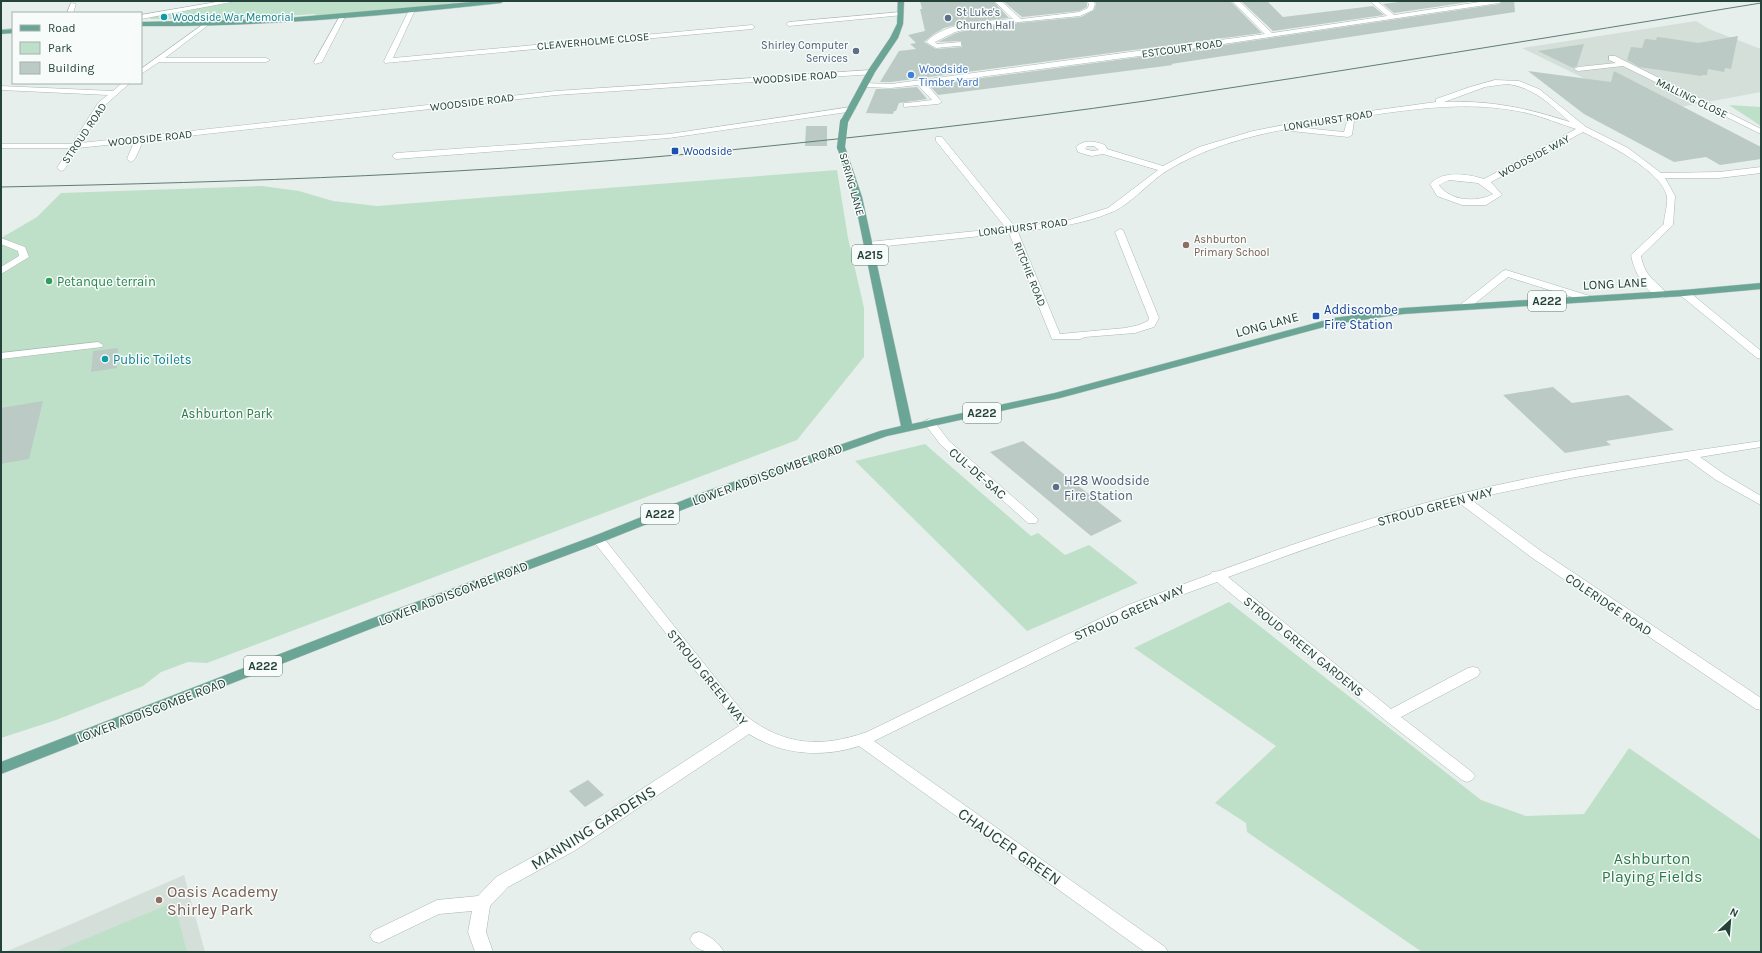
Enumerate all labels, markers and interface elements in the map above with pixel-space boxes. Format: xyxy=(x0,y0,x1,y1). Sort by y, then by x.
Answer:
place label: St Luke's Church Hall xyxy=(956,6,1015,32)
place label: Woodside War Memorial xyxy=(172,11,294,24)
legend xyxy=(12,12,142,84)
marker: Woodside War Memorial xyxy=(159,12,169,22)
marker: St Luke's Church Hall xyxy=(943,13,953,23)
text: Road xyxy=(48,21,76,35)
street label: CLEAVERHOLME CLOSE xyxy=(536,30,650,53)
street label: ESTCOURT ROAD xyxy=(1141,36,1223,61)
place label: Shirley Computer Services xyxy=(761,39,848,65)
text: Park xyxy=(48,41,73,55)
marker: Shirley Computer Services xyxy=(851,46,861,56)
text: Building xyxy=(48,61,95,75)
place label: Woodside Timber Yard xyxy=(919,63,979,89)
street label: WOODSIDE ROAD xyxy=(752,68,838,87)
marker: Woodside Timber Yard xyxy=(906,70,916,80)
street label: MALLING CLOSE xyxy=(1654,76,1730,121)
street label: WOODSIDE ROAD xyxy=(429,91,515,114)
street label: STROUD ROAD xyxy=(59,100,110,166)
street label: LONGHURST ROAD xyxy=(1282,107,1374,134)
street label: WOODSIDE ROAD xyxy=(107,128,193,149)
street label: WOODSIDE WAY xyxy=(1496,132,1572,181)
place label: Woodside xyxy=(683,145,733,158)
marker: Woodside xyxy=(670,146,680,156)
street label: SPRING LANE xyxy=(836,151,867,217)
street label: LONGHURST ROAD xyxy=(977,216,1069,239)
place label: Ashburton Primary School xyxy=(1194,233,1269,259)
street label: RITCHIE ROAD xyxy=(1011,240,1048,308)
marker: Ashburton Primary School xyxy=(1181,240,1191,250)
road number: A215 xyxy=(852,245,888,265)
place label: Petanque terrain xyxy=(57,274,156,290)
street label: LONG LANE xyxy=(1582,274,1648,293)
marker: Petanque terrain xyxy=(44,276,54,286)
road number: A222 xyxy=(1528,291,1566,311)
place label: Addiscombe Fire Station xyxy=(1324,302,1398,332)
street label: LONG LANE xyxy=(1234,309,1300,340)
marker: Addiscombe Fire Station xyxy=(1311,311,1321,321)
place label: Public Toilets xyxy=(113,352,192,367)
marker: Public Toilets xyxy=(100,354,110,364)
road number: A222 xyxy=(963,403,1001,423)
park label: Ashburton Park xyxy=(181,406,273,421)
street label: LOWER ADDISCOMBE ROAD xyxy=(690,440,844,509)
street label: CUL-DE-SAC xyxy=(946,445,1009,502)
place label: H28 Woodside Fire Station xyxy=(1064,473,1150,503)
marker: H28 Woodside Fire Station xyxy=(1051,482,1061,492)
street label: STROUD GREEN WAY xyxy=(1376,484,1495,529)
road number: A222 xyxy=(641,504,679,524)
street label: LOWER ADDISCOMBE ROAD xyxy=(376,558,530,629)
street label: COLERIDGE ROAD xyxy=(1563,570,1655,639)
street label: STROUD GREEN WAY xyxy=(1072,581,1187,644)
street label: STROUD GREEN GARDENS xyxy=(1241,593,1367,699)
street label: STROUD GREEN WAY xyxy=(664,626,751,728)
road number: A222 xyxy=(244,656,282,676)
street label: LOWER ADDISCOMBE ROAD xyxy=(74,675,228,746)
street label: MANNING GARDENS xyxy=(527,781,659,874)
street label: CHAUCER GREEN xyxy=(954,804,1065,889)
park label: Ashburton Playing Fields xyxy=(1602,849,1702,886)
place label: Oasis Academy Shirley Park xyxy=(167,882,278,919)
marker: Oasis Academy Shirley Park xyxy=(154,895,164,905)
north arrow xyxy=(1710,901,1750,941)
text: N xyxy=(1728,905,1741,920)

